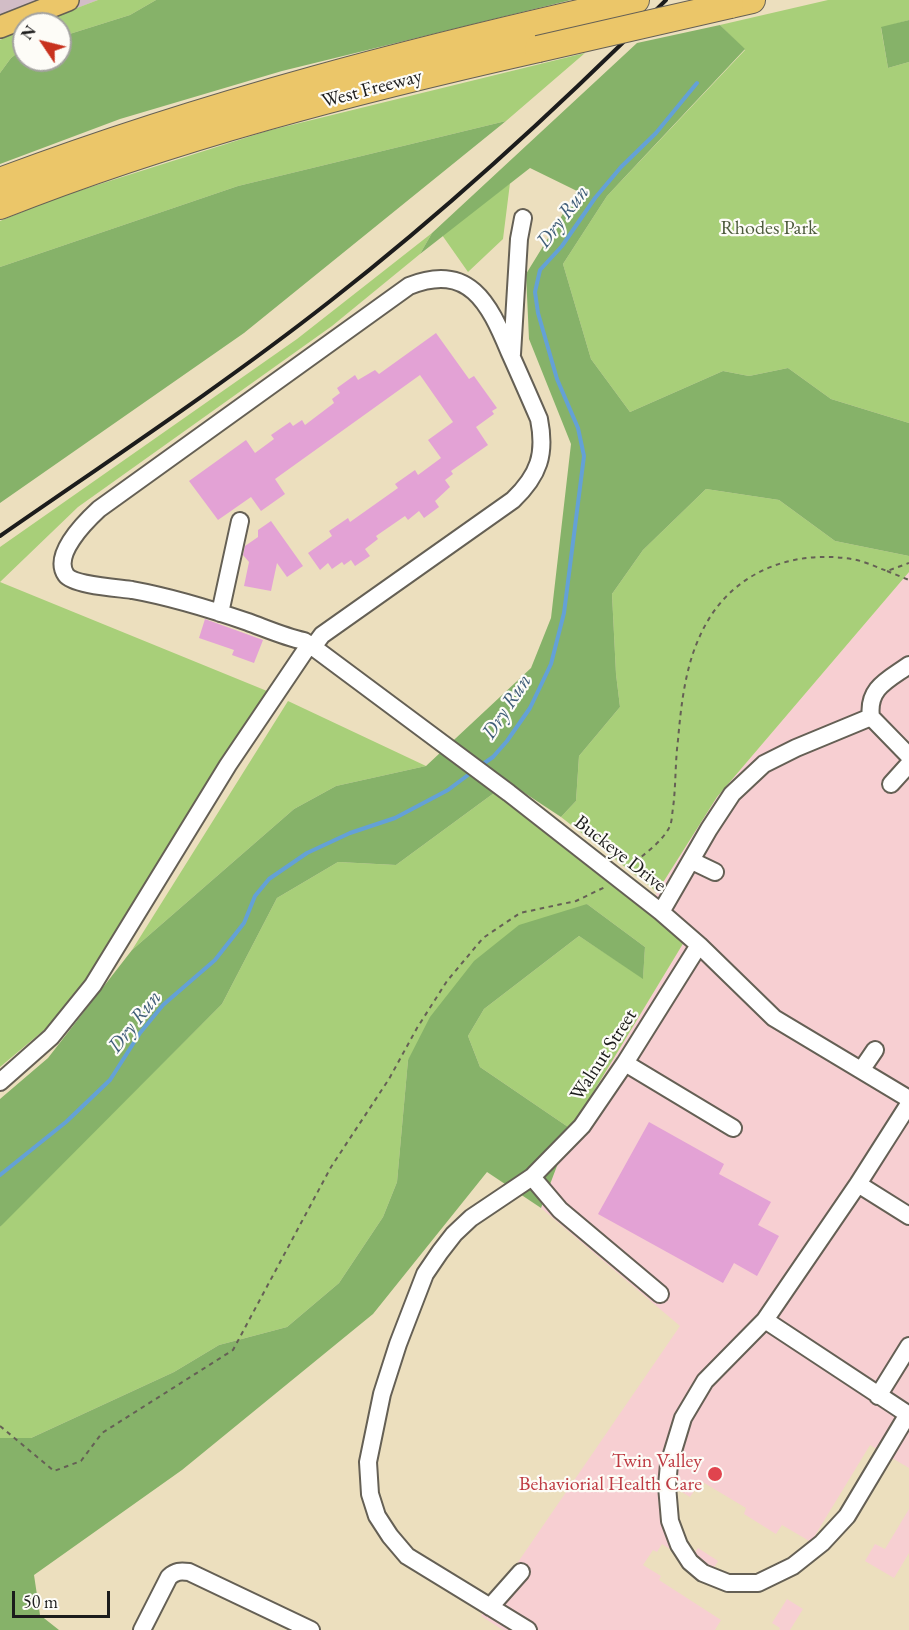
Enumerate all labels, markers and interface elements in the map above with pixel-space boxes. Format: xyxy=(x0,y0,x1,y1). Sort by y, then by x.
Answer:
north arrow xyxy=(12,12,72,72)
text: N xyxy=(16,21,41,44)
street label: West Freeway xyxy=(319,64,425,114)
water label: Dry Run xyxy=(531,181,595,253)
park label: Rhodes Park xyxy=(721,217,817,241)
water label: Dry Run xyxy=(477,670,537,744)
street label: Buckeye Drive xyxy=(569,811,671,897)
water label: Dry Run xyxy=(103,986,167,1058)
street label: Walnut Street xyxy=(566,1005,642,1105)
place label: Twin Valley Behaviorial Health Care xyxy=(519,1450,702,1497)
marker: Twin Valley Behaviorial Health Care xyxy=(706,1465,724,1483)
scale bar xyxy=(15,1579,112,1617)
text: 50 m xyxy=(23,1590,58,1613)

